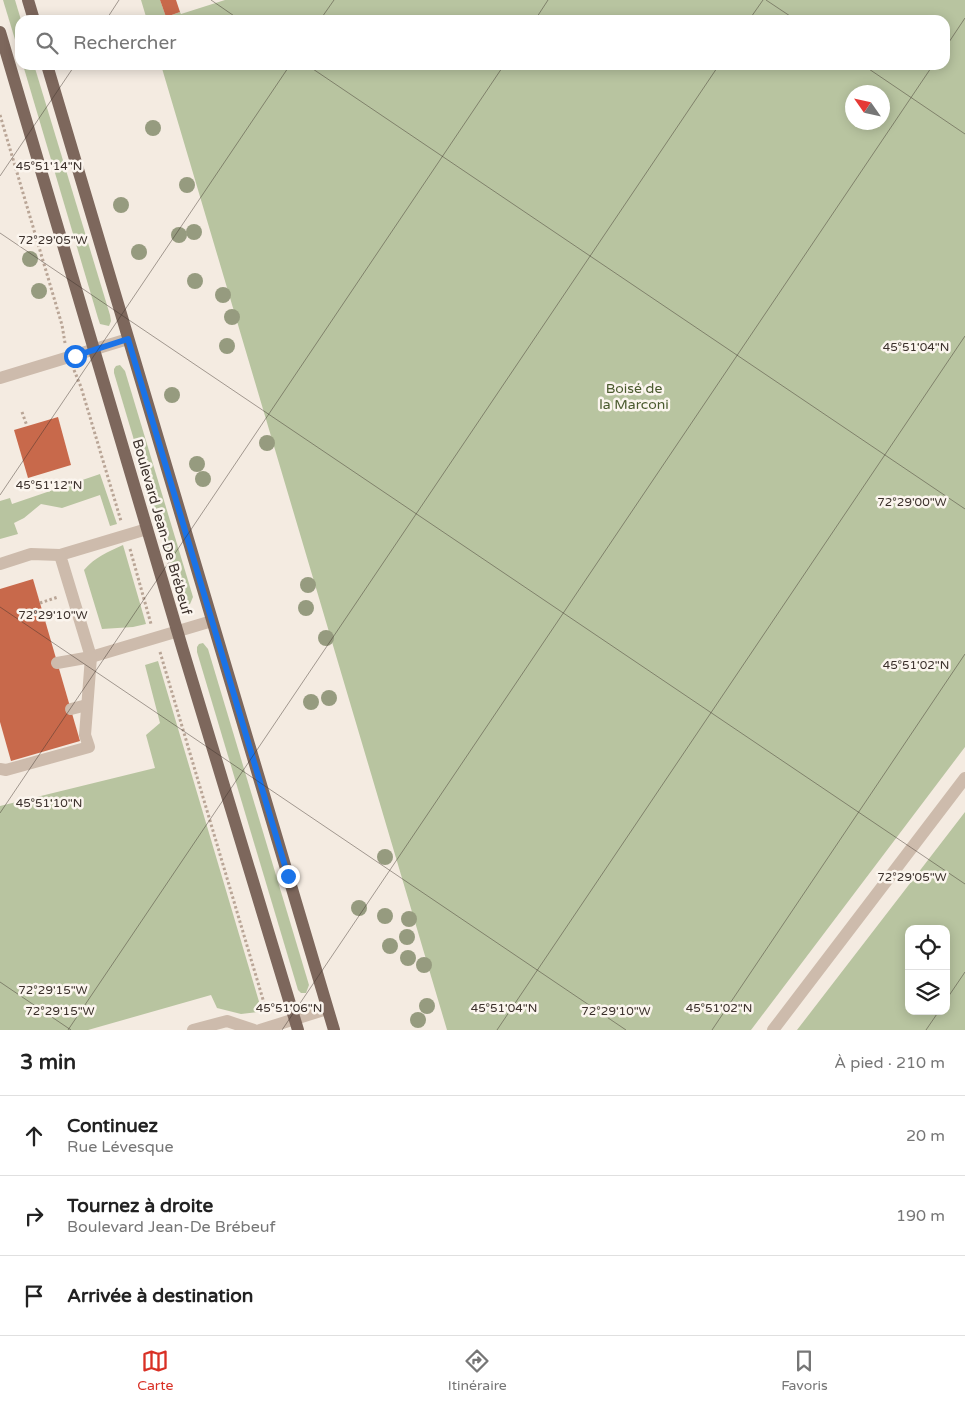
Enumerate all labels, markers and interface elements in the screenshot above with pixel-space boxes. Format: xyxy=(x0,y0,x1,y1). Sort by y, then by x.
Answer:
search box xyxy=(15,15,950,70)
icon: search xyxy=(33,29,61,57)
text: Rechercher xyxy=(73,32,176,54)
north arrow xyxy=(845,85,890,130)
text: 45°51'14"N xyxy=(16,159,82,173)
text: 72°29'05"W xyxy=(18,233,88,247)
text: 45°51'04"N xyxy=(883,340,949,354)
route start xyxy=(64,345,87,368)
park label: Boisé de la Marconi xyxy=(599,380,669,413)
street label: Boulevard Jean-De Brébeuf xyxy=(129,437,196,618)
text: 45°51'12"N xyxy=(16,478,82,492)
text: 72°29'00"W xyxy=(877,495,947,509)
text: 72°29'10"W xyxy=(18,608,88,622)
text: 45°51'02"N xyxy=(883,658,949,672)
text: 45°51'10"N xyxy=(16,796,82,810)
route end xyxy=(277,865,300,888)
text: 72°29'05"W xyxy=(877,870,947,884)
map controls xyxy=(905,925,950,1015)
button: locate xyxy=(905,925,950,970)
button: layers xyxy=(905,970,950,1015)
text: 72°29'15"W xyxy=(18,983,88,997)
text: 45°51'06"N xyxy=(256,1001,322,1015)
text: 45°51'04"N xyxy=(471,1001,537,1015)
text: 45°51'02"N xyxy=(686,1001,752,1015)
text: 72°29'15"W xyxy=(25,1004,95,1018)
text: 72°29'10"W xyxy=(581,1004,651,1018)
text: 3 min xyxy=(20,1050,76,1075)
text: À pied · 210 m xyxy=(834,1053,945,1073)
text: Continuez xyxy=(67,1115,158,1137)
icon: ahead xyxy=(20,1122,48,1150)
text: 20 m xyxy=(906,1126,945,1146)
text: Rue Lévesque xyxy=(67,1137,174,1157)
text: Tournez à droite xyxy=(67,1195,213,1217)
icon: right xyxy=(20,1202,48,1230)
text: 190 m xyxy=(896,1206,945,1226)
text: Boulevard Jean-De Brébeuf xyxy=(67,1217,276,1237)
icon: arrive xyxy=(20,1282,48,1310)
text: Arrivée à destination xyxy=(67,1285,253,1307)
tab: Carte xyxy=(137,1347,173,1394)
tab: Itinéraire xyxy=(448,1347,507,1394)
tab: Favoris xyxy=(781,1347,828,1394)

